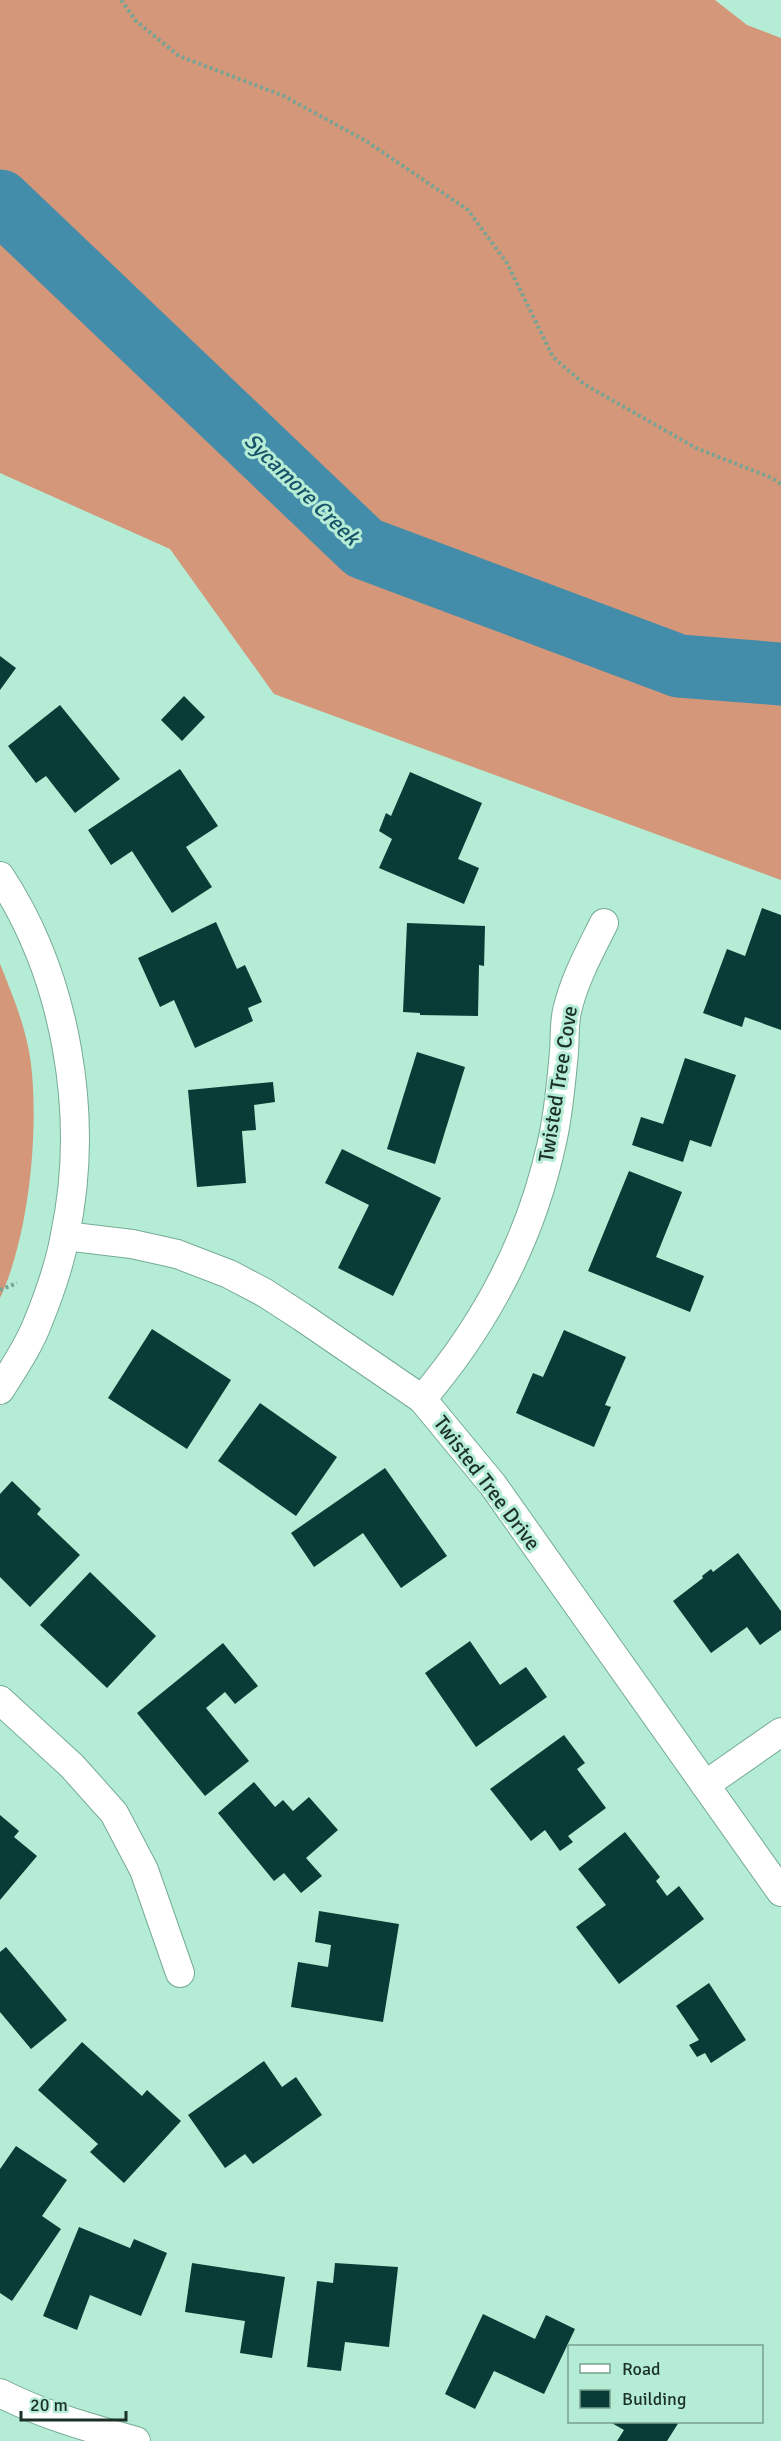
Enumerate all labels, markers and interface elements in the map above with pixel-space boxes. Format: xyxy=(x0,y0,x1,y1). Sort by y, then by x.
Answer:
water label: Sycamore Creek xyxy=(239,427,367,552)
street label: Twisted Tree Cove xyxy=(533,1004,583,1164)
street label: Twisted Tree Drive xyxy=(428,1411,546,1555)
legend xyxy=(568,2345,763,2423)
text: Road xyxy=(622,2358,661,2380)
scale bar xyxy=(21,2384,126,2422)
text: Building xyxy=(622,2388,686,2410)
text: 20 m xyxy=(30,2394,68,2416)

